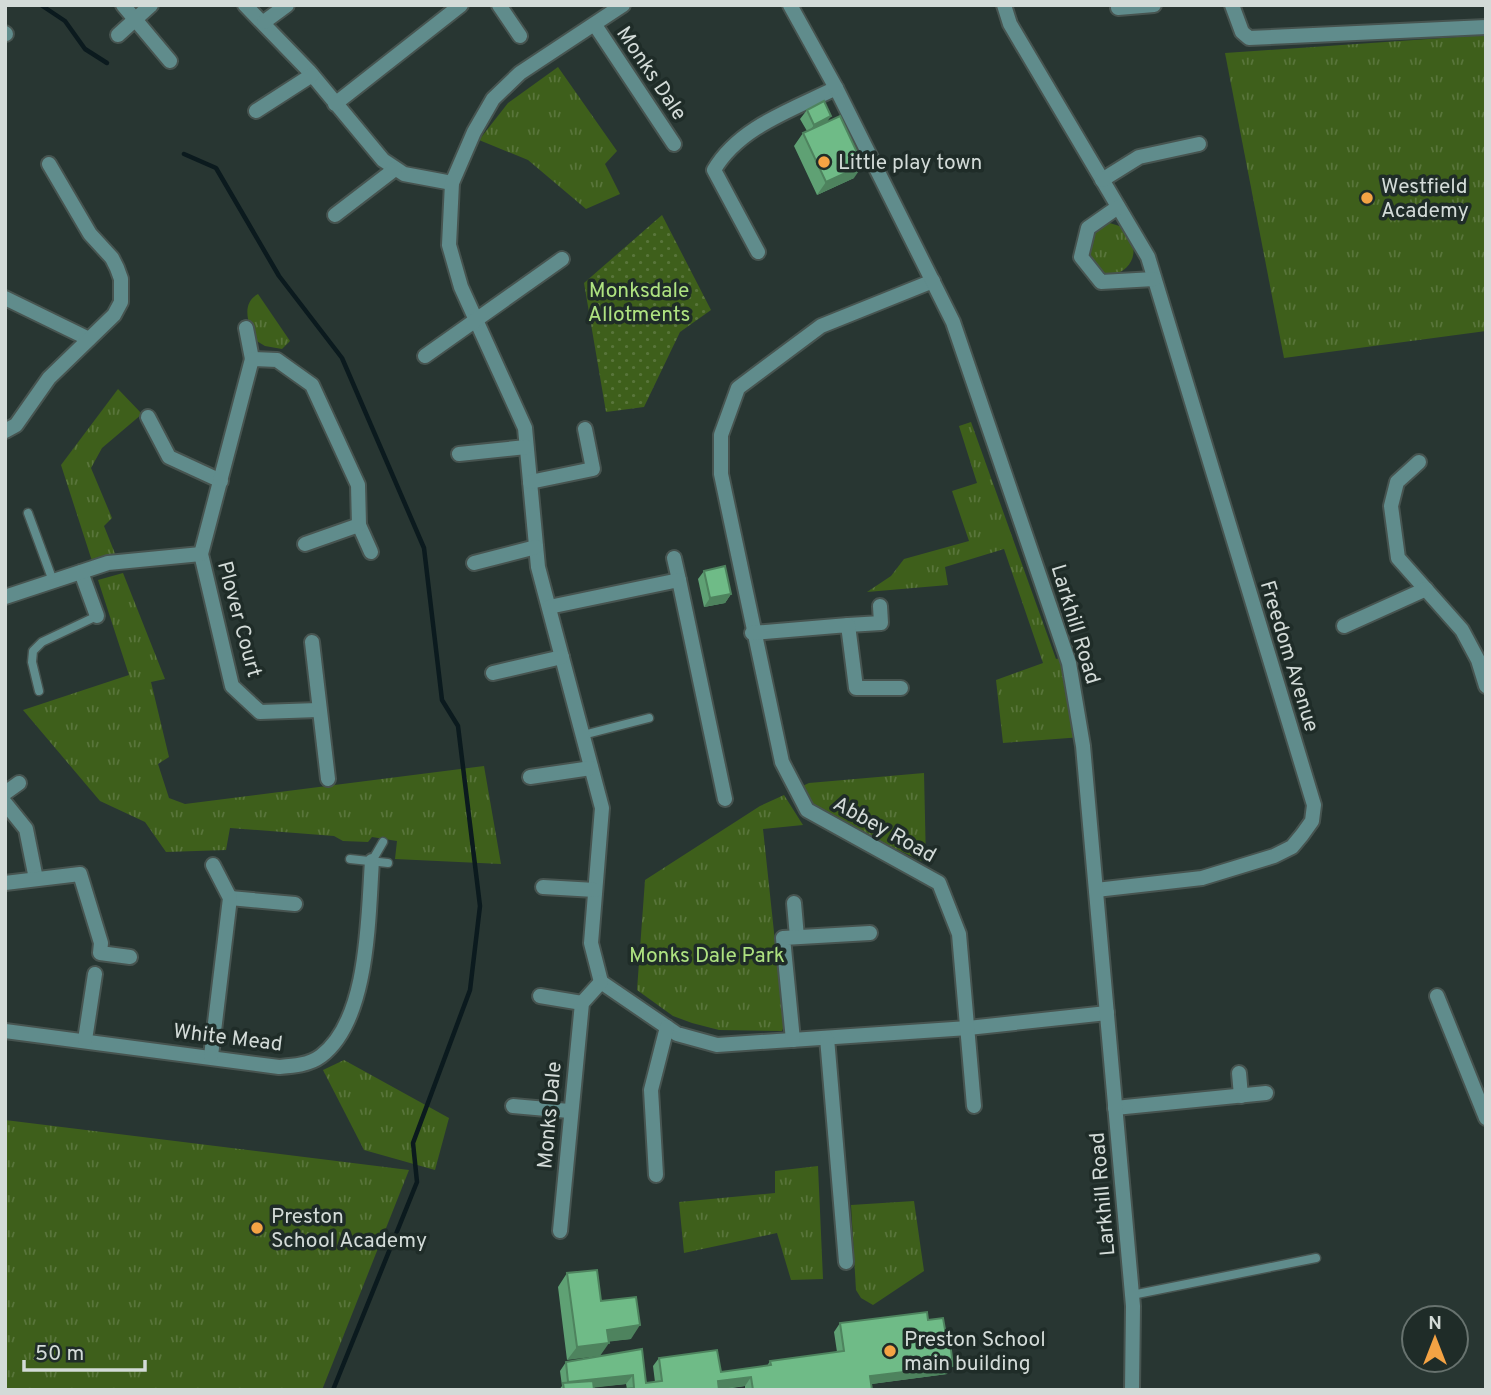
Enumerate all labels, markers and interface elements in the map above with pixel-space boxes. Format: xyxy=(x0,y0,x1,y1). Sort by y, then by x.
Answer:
street label: Monks Dale xyxy=(609,22,692,126)
place label: Little play town xyxy=(838,150,982,177)
marker: Little play town xyxy=(816,154,832,170)
place label: Westfield Academy xyxy=(1381,174,1469,225)
marker: Westfield Academy xyxy=(1359,190,1375,206)
park label: Monksdale Allotments xyxy=(588,278,690,329)
street label: Plover Court xyxy=(210,558,267,681)
street label: Larkhill Road xyxy=(1044,561,1106,688)
street label: Freedom Avenue xyxy=(1253,578,1324,735)
street label: Abbey Road xyxy=(828,791,941,870)
park label: Monks Dale Park xyxy=(629,943,785,970)
street label: White Mead xyxy=(172,1018,284,1059)
street label: Monks Dale xyxy=(532,1060,569,1170)
street label: Larkhill Road xyxy=(1085,1131,1122,1257)
place label: Preston School Academy xyxy=(271,1204,427,1255)
marker: Preston School Academy xyxy=(249,1220,265,1236)
north arrow xyxy=(1400,1304,1470,1374)
text: N xyxy=(1428,1312,1442,1336)
place label: Preston School main building xyxy=(904,1327,1046,1378)
scale bar xyxy=(24,1328,145,1372)
text: 50 m xyxy=(35,1341,84,1368)
marker: Preston School main building xyxy=(882,1343,898,1359)

